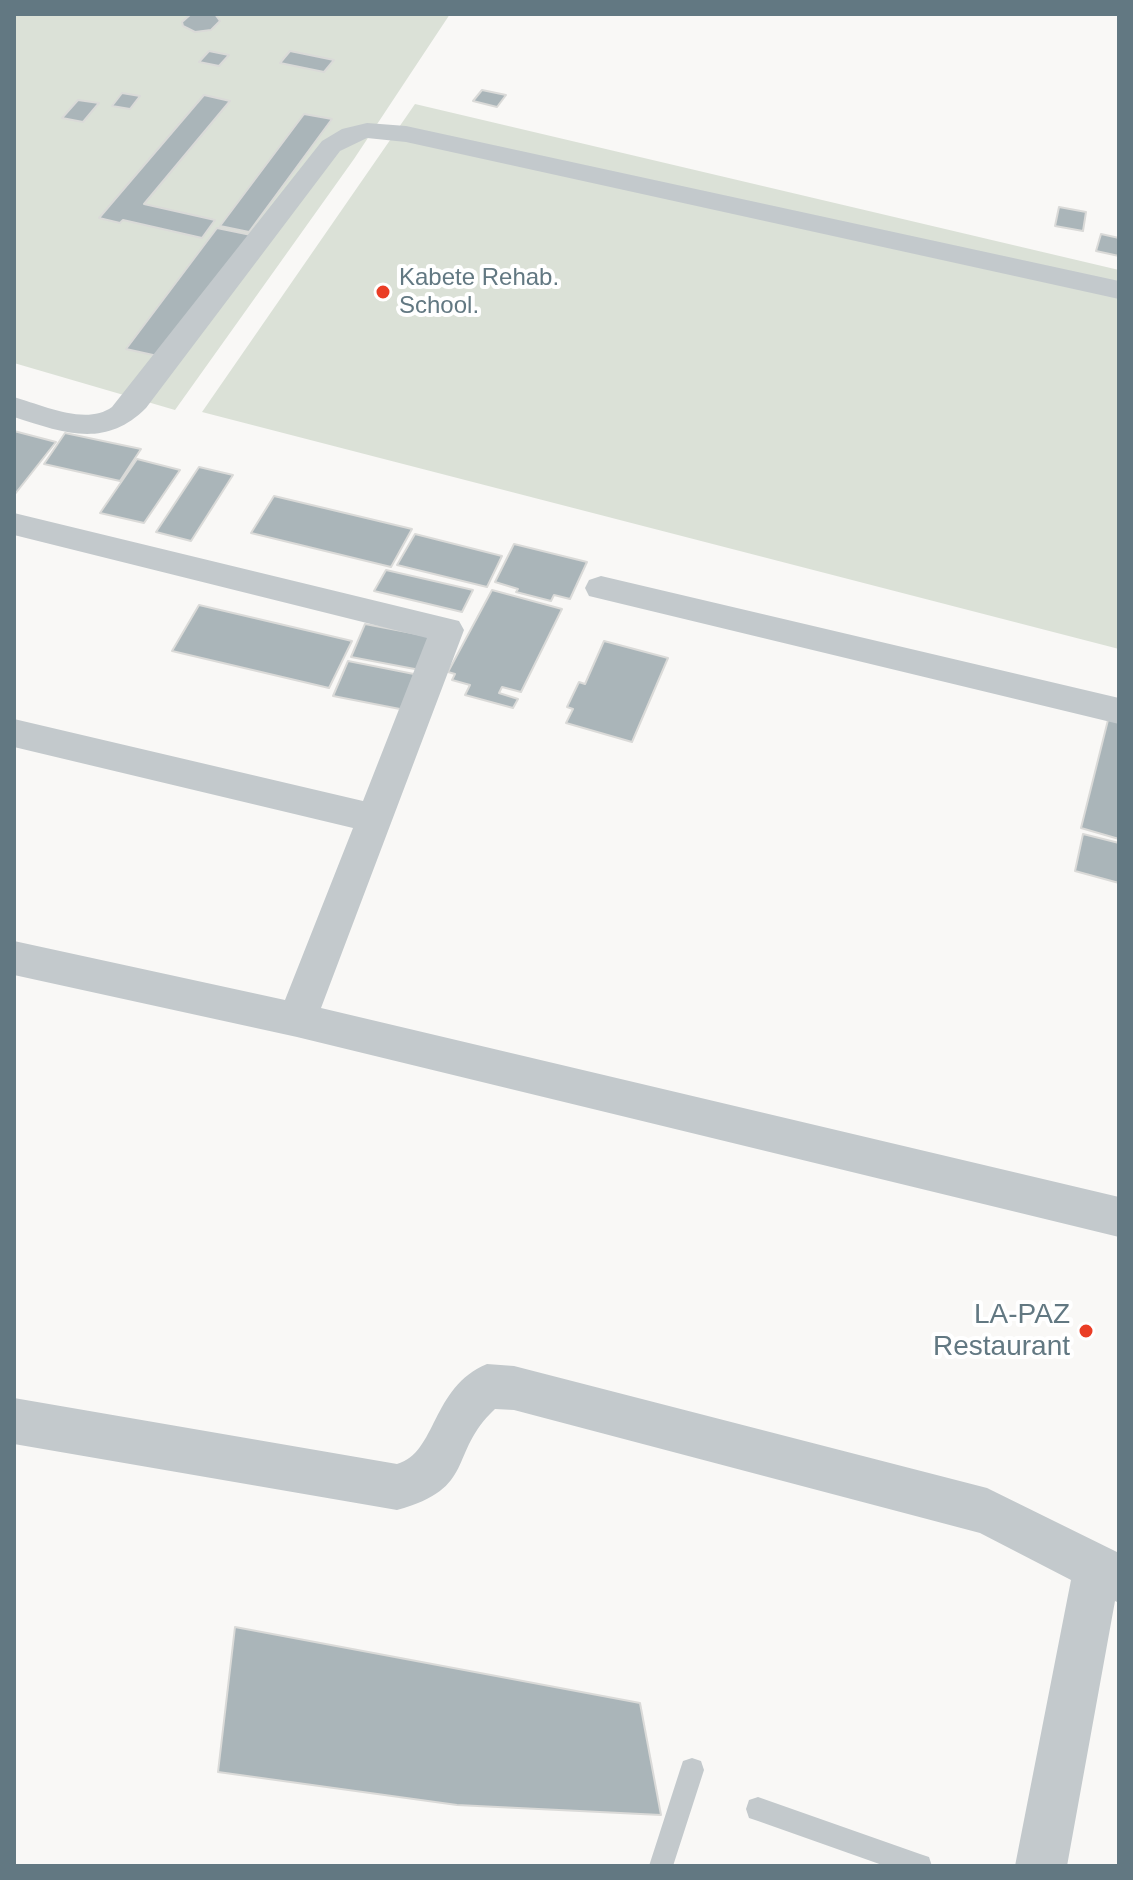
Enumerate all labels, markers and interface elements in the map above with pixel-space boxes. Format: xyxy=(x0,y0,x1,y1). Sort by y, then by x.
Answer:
place label: Kabete Rehab. School. xyxy=(399,264,559,320)
marker: Kabete Rehab. School. xyxy=(374,283,392,301)
place label: LA-PAZ Restaurant xyxy=(933,1298,1070,1364)
marker: LA-PAZ Restaurant xyxy=(1077,1322,1095,1340)

